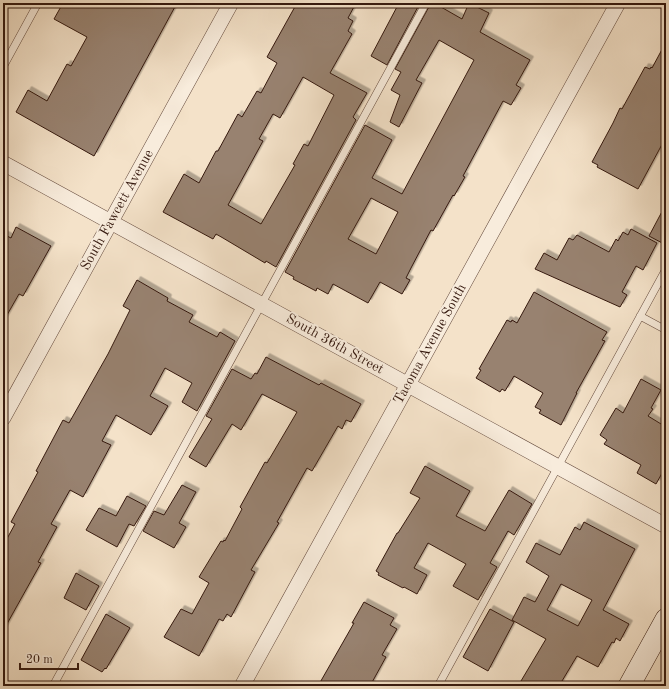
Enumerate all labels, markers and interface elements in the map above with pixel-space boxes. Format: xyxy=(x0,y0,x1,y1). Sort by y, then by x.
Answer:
street label: South Fawcett Avenue xyxy=(78,147,156,273)
street label: Tacoma Avenue South xyxy=(391,281,469,407)
street label: South 36th Street xyxy=(284,311,386,377)
scale bar xyxy=(20,645,78,671)
text: 20 m xyxy=(26,654,53,666)

